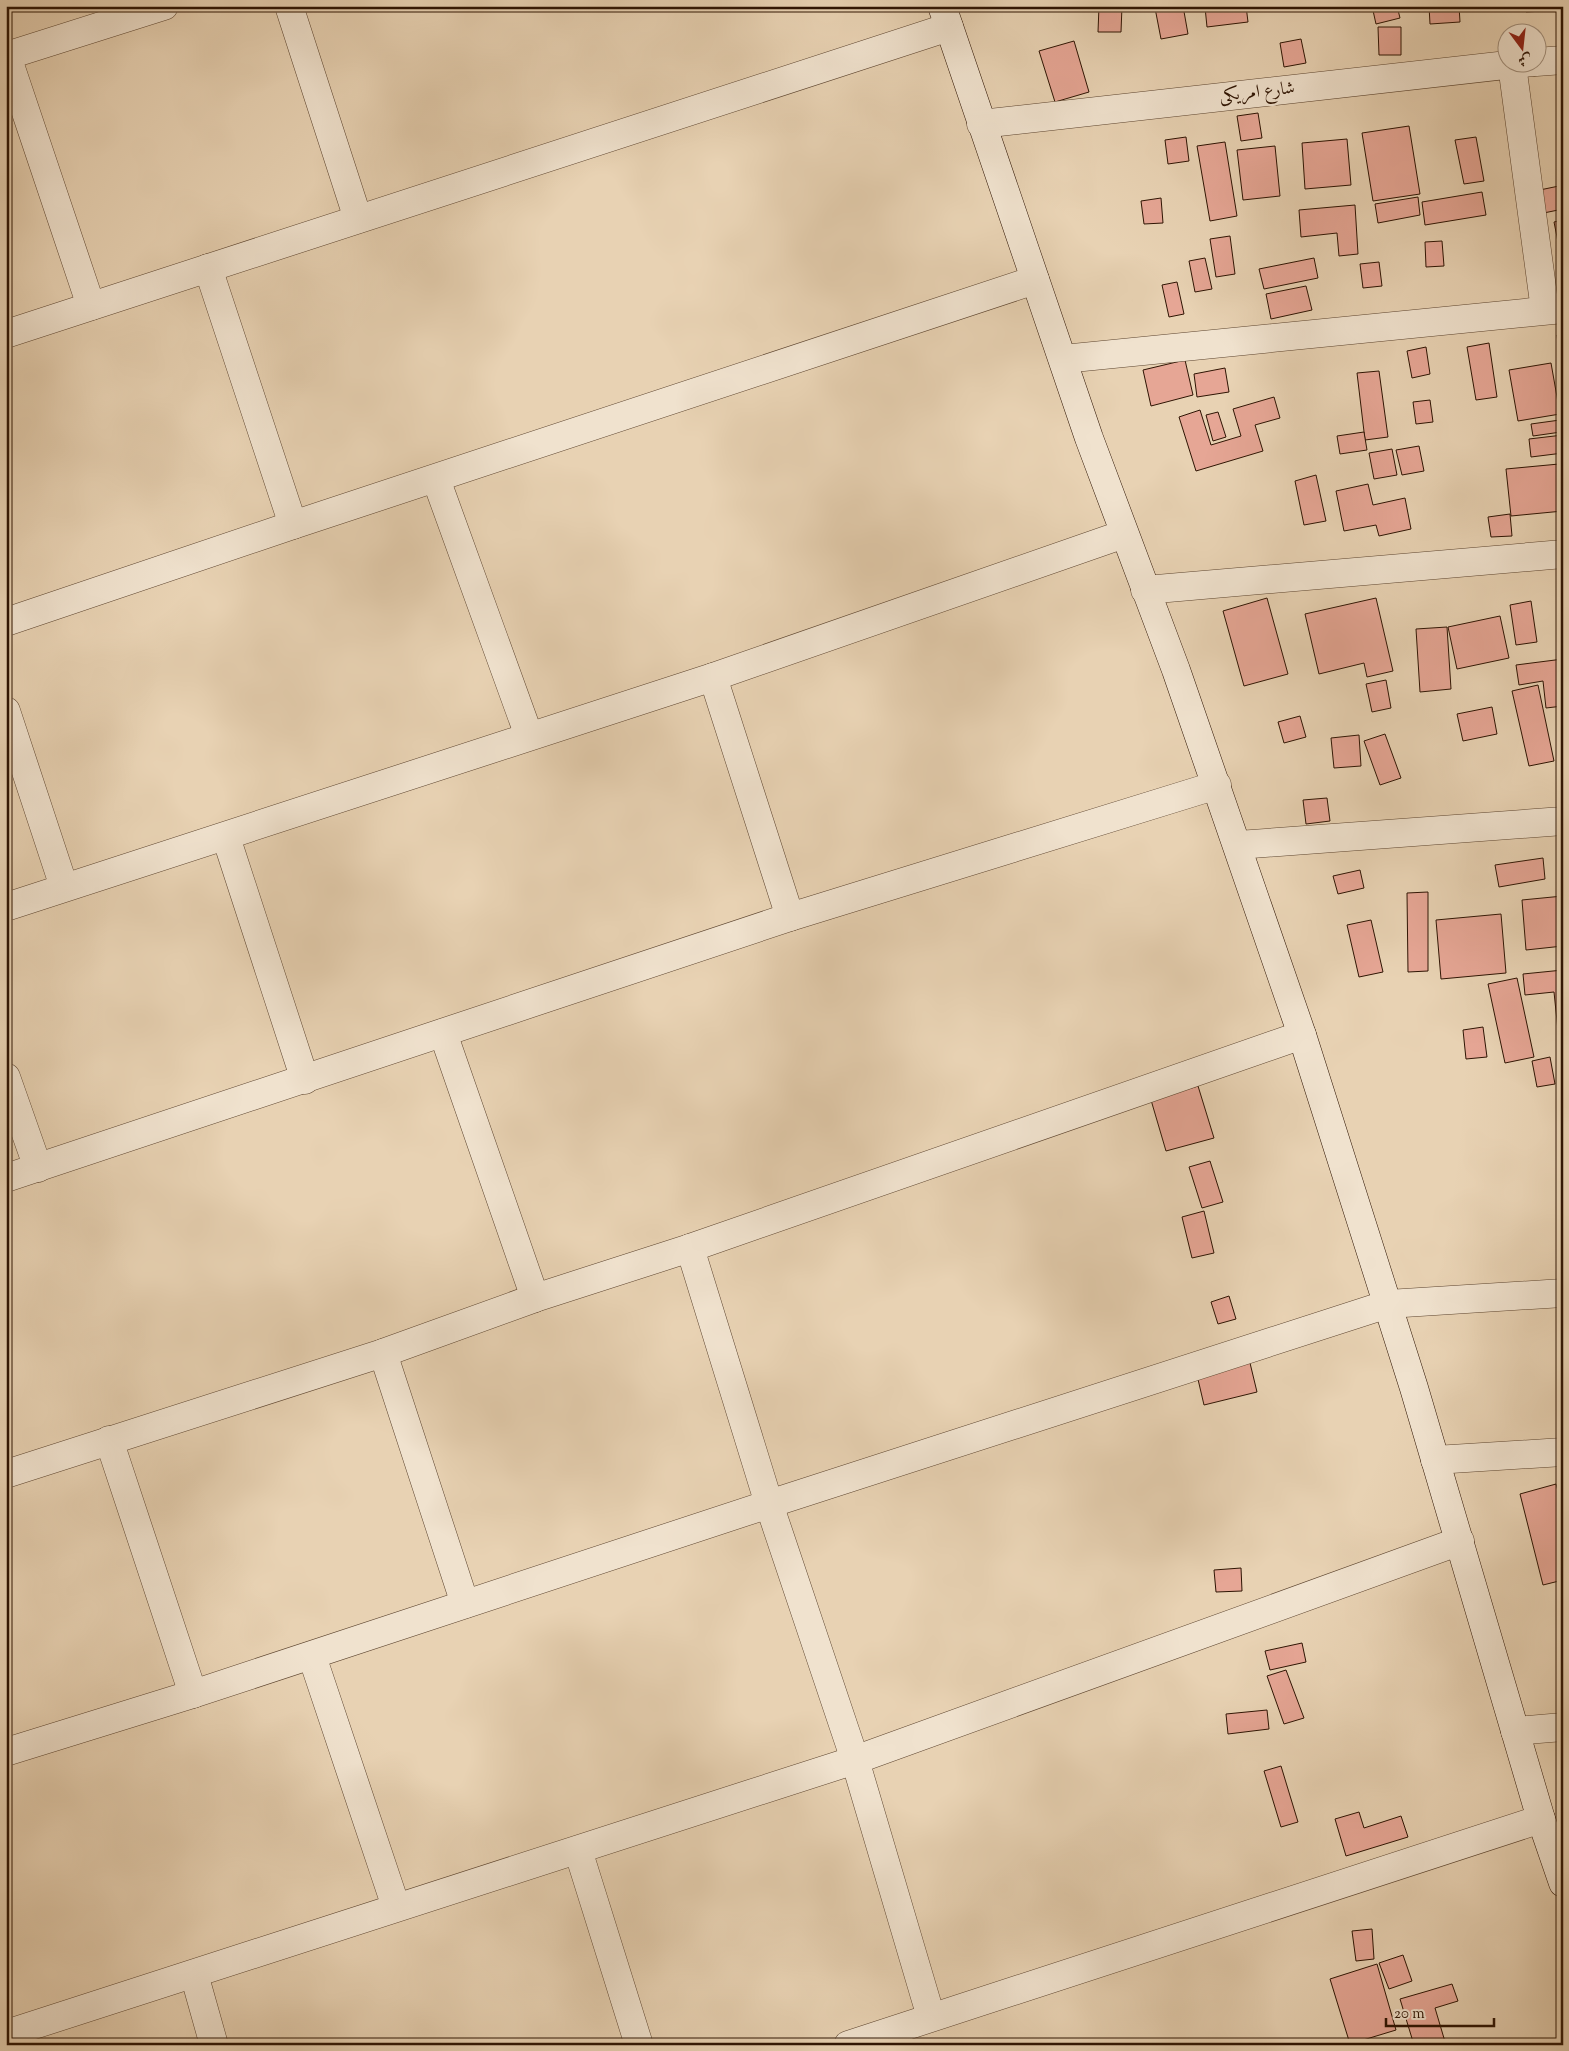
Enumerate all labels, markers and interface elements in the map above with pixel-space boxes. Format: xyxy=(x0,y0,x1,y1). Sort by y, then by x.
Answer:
north arrow xyxy=(1496,22,1546,72)
text: ش xyxy=(1515,47,1534,70)
street label: شارع امريكى xyxy=(1218,76,1296,110)
scale bar xyxy=(1386,1996,1494,2028)
text: 20 m xyxy=(1394,2004,1425,2025)

